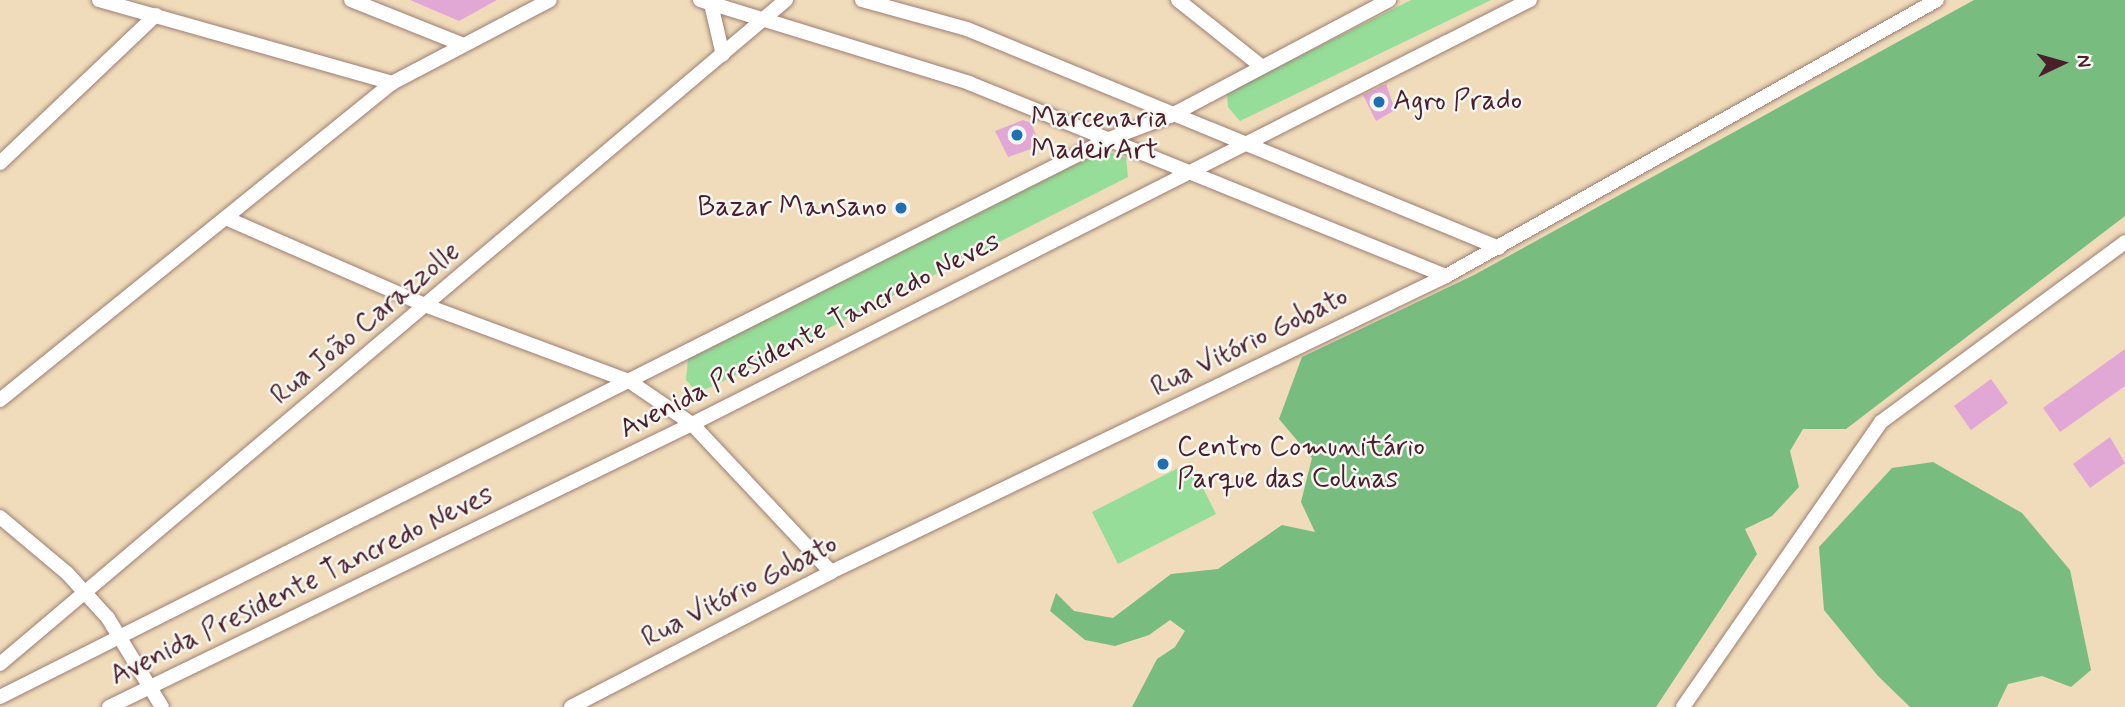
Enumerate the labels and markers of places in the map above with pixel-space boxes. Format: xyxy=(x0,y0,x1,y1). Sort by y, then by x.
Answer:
place label: Agro Prado xyxy=(1393,85,1522,119)
marker: Agro Prado xyxy=(1371,94,1387,110)
place label: Marcenaria MadeirArt xyxy=(1031,102,1168,168)
marker: Marcenaria MadeirArt xyxy=(1009,127,1025,143)
place label: Bazar Mansano xyxy=(701,191,887,225)
marker: Bazar Mansano xyxy=(893,200,909,216)
place label: Centro Comunitário Parque das Colinas xyxy=(1177,431,1425,497)
marker: Centro Comunitário Parque das Colinas xyxy=(1155,456,1171,472)

